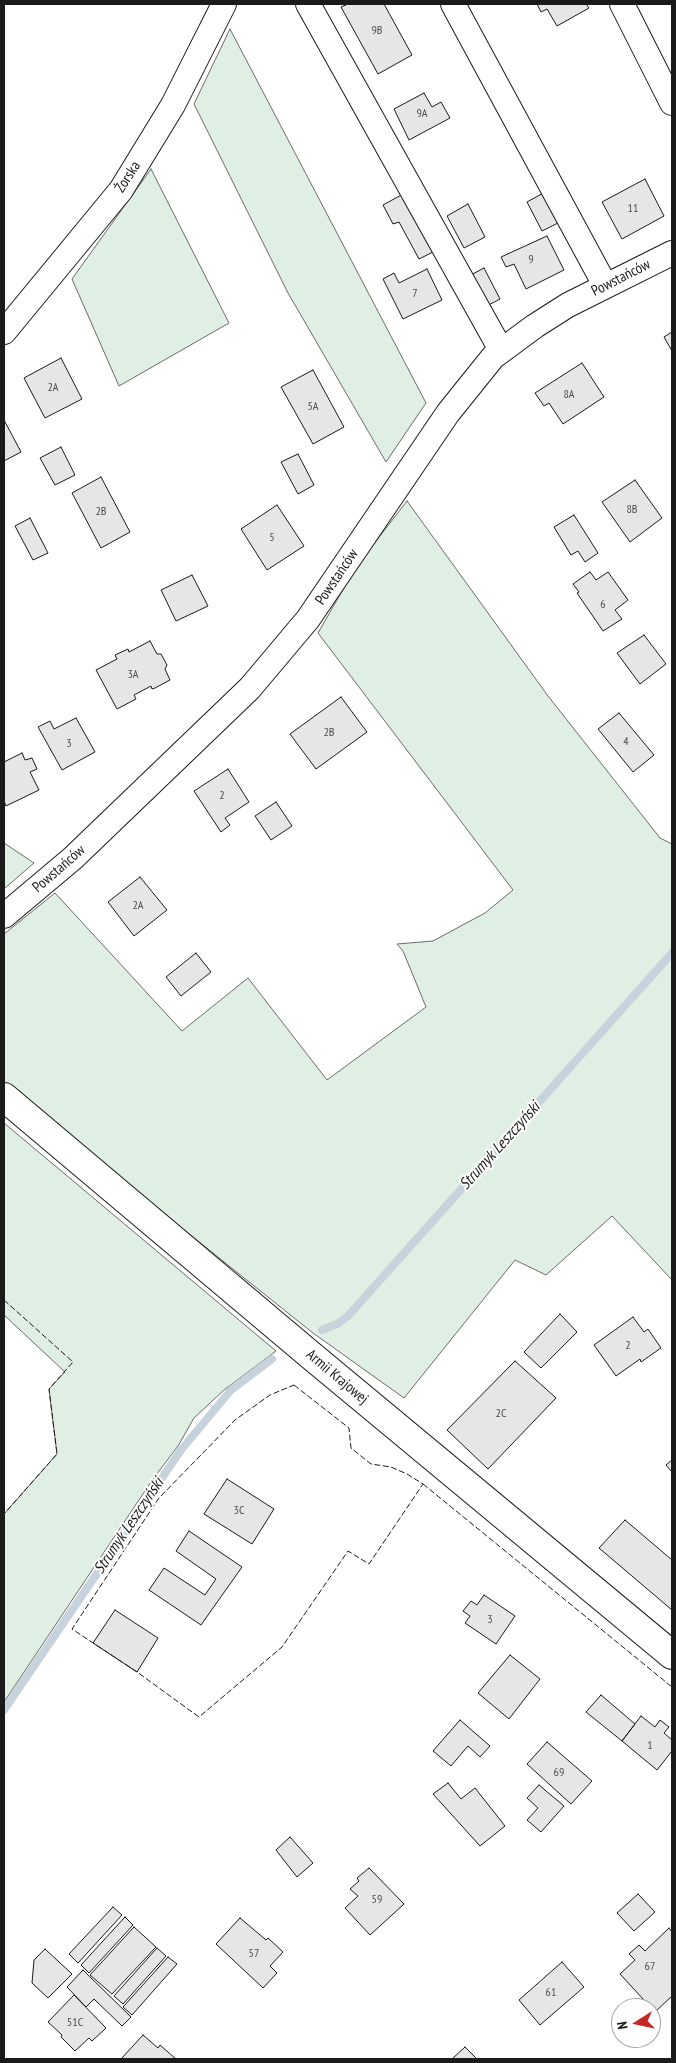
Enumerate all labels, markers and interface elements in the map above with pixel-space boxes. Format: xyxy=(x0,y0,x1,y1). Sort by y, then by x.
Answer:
house number: 9B xyxy=(371,24,383,38)
house number: 9A xyxy=(416,107,428,121)
street label: Żorska xyxy=(111,158,145,196)
house number: 11 xyxy=(628,202,638,216)
house number: 9 xyxy=(528,253,534,267)
street label: Powstańców xyxy=(589,256,653,300)
house number: 7 xyxy=(412,287,418,301)
house number: 2A xyxy=(47,381,59,395)
house number: 8A xyxy=(563,388,575,402)
house number: 5A xyxy=(307,400,319,414)
house number: 8B xyxy=(626,503,638,517)
house number: 2B xyxy=(95,505,107,519)
house number: 5 xyxy=(269,531,275,545)
street label: Powstańców xyxy=(312,546,362,608)
house number: 6 xyxy=(600,598,606,612)
house number: 3A xyxy=(127,668,139,682)
house number: 2B xyxy=(323,726,335,740)
house number: 4 xyxy=(623,735,629,749)
house number: 3 xyxy=(66,737,72,751)
house number: 2 xyxy=(219,789,225,803)
street label: Powstańców xyxy=(29,841,89,897)
house number: 2A xyxy=(132,899,144,913)
water label: Strumyk Leszczyński xyxy=(456,1098,544,1194)
house number: 2 xyxy=(625,1339,631,1353)
street label: Armii Krajowej xyxy=(302,1346,372,1408)
house number: 2C xyxy=(496,1407,506,1421)
water label: Strumyk Leszczyński xyxy=(90,1474,168,1578)
house number: 3C xyxy=(234,1504,244,1518)
house number: 3 xyxy=(487,1613,493,1627)
house number: 1 xyxy=(647,1739,653,1753)
house number: 69 xyxy=(554,1766,564,1780)
house number: 59 xyxy=(372,1893,382,1907)
house number: 57 xyxy=(249,1947,259,1961)
house number: 67 xyxy=(645,1960,655,1974)
house number: 61 xyxy=(546,1986,556,2000)
north arrow xyxy=(611,1998,661,2048)
house number: 51C xyxy=(67,2016,83,2030)
text: N xyxy=(613,2020,632,2031)

